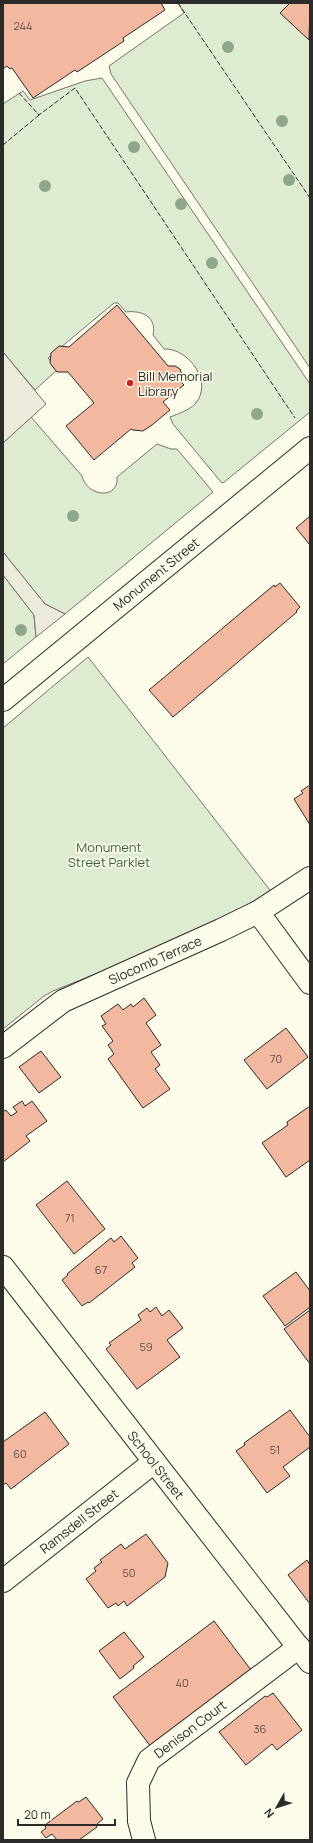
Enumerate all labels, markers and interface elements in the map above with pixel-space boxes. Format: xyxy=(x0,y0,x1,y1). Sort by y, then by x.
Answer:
house number: 244 xyxy=(13,18,33,33)
place label: Bill Memorial Library xyxy=(138,367,213,400)
marker: Bill Memorial Library xyxy=(125,378,135,388)
street label: Monument Street xyxy=(109,534,203,614)
park label: Monument Street Parklet xyxy=(68,838,150,871)
street label: Slocomb Terrace xyxy=(106,931,205,989)
house number: 70 xyxy=(270,1051,282,1066)
house number: 71 xyxy=(65,1210,75,1225)
house number: 67 xyxy=(95,1262,107,1277)
house number: 59 xyxy=(139,1339,153,1354)
street label: School Street xyxy=(124,1427,188,1503)
house number: 51 xyxy=(270,1442,280,1457)
house number: 60 xyxy=(13,1446,27,1461)
street label: Ramsdell Street xyxy=(36,1485,122,1557)
house number: 50 xyxy=(122,1565,136,1580)
house number: 40 xyxy=(175,1675,189,1690)
street label: Denison Court xyxy=(150,1696,230,1762)
house number: 36 xyxy=(254,1721,267,1736)
north arrow xyxy=(257,1787,297,1827)
scale bar xyxy=(18,1801,115,1827)
text: 20 m xyxy=(24,1806,51,1823)
text: N xyxy=(260,1806,277,1821)

